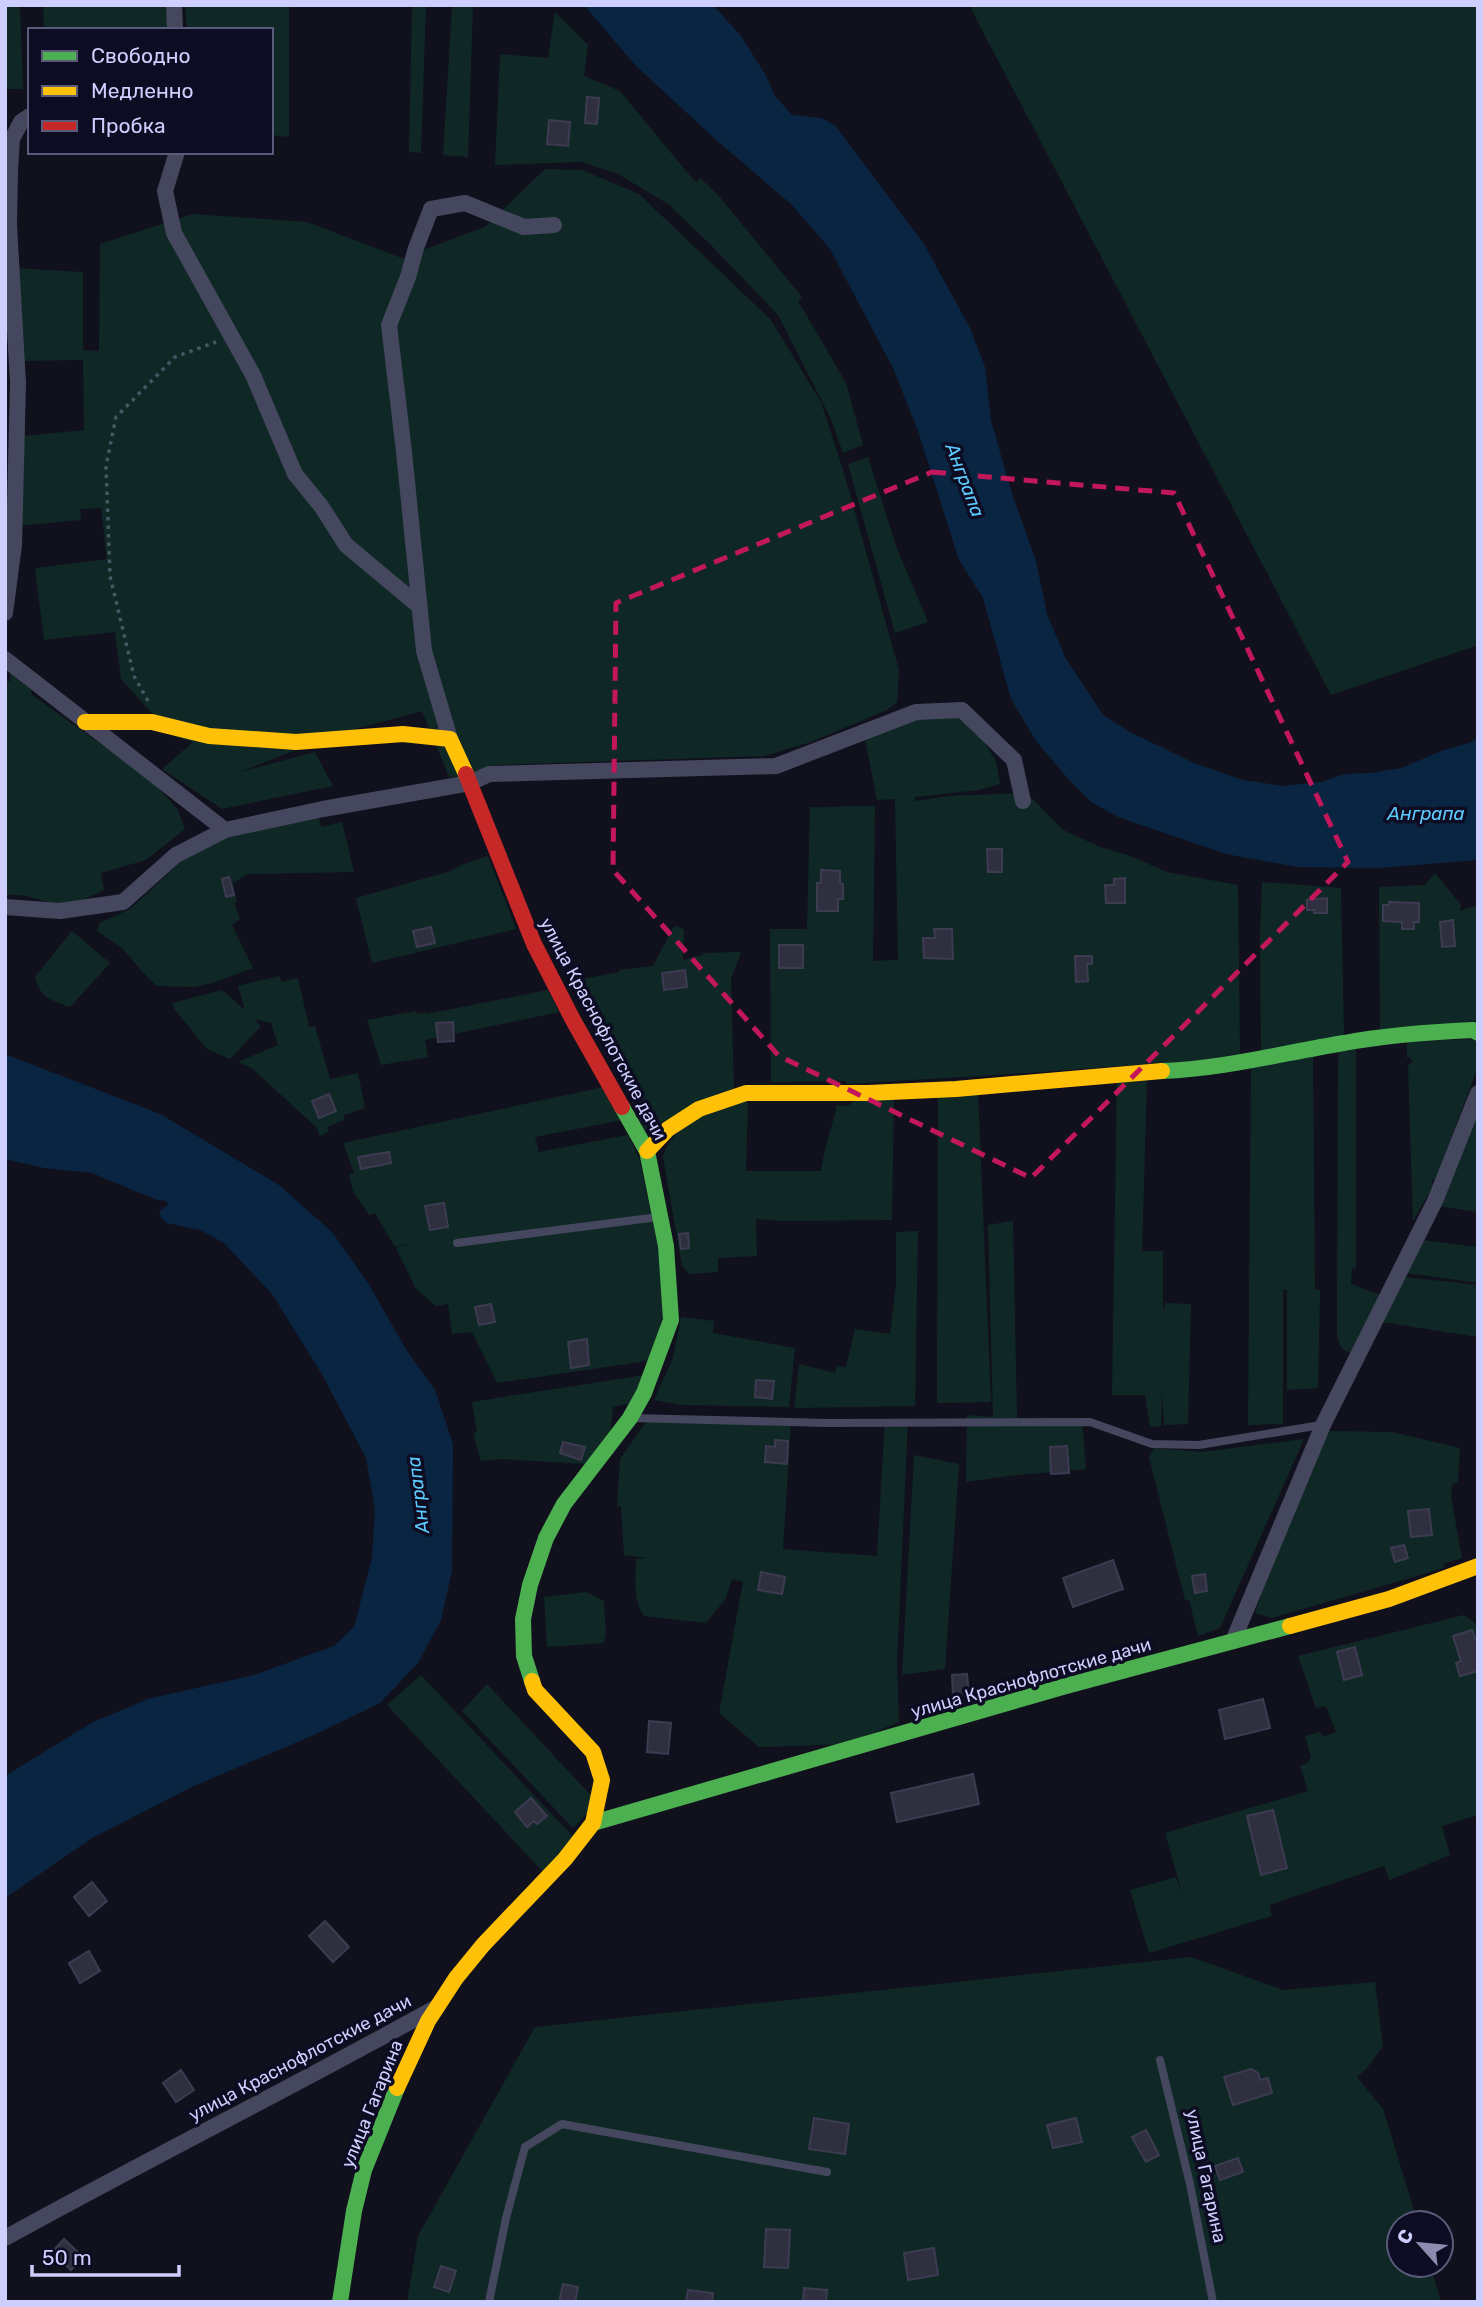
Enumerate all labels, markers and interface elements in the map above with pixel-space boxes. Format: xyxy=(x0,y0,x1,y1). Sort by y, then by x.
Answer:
legend xyxy=(28,28,273,154)
text: Свободно xyxy=(91,43,191,68)
text: Медленно xyxy=(91,78,194,103)
text: Пробка xyxy=(91,113,166,138)
water label: Анграпа xyxy=(940,439,990,520)
water label: Анграпа xyxy=(1386,802,1465,825)
street label: улица Краснофлотские дачи xyxy=(535,914,671,1144)
water label: Анграпа xyxy=(402,1455,434,1536)
street label: улица Краснофлотские дачи xyxy=(908,1633,1154,1723)
street label: улица Краснофлотские дачи xyxy=(185,1990,415,2126)
street label: улица Гагарина xyxy=(336,2037,408,2171)
street label: улица Гагарина xyxy=(1181,2107,1231,2245)
north arrow xyxy=(1385,2209,1455,2279)
text: С xyxy=(1392,2225,1419,2248)
scale bar xyxy=(32,2234,178,2278)
text: 50 m xyxy=(42,2245,92,2270)

